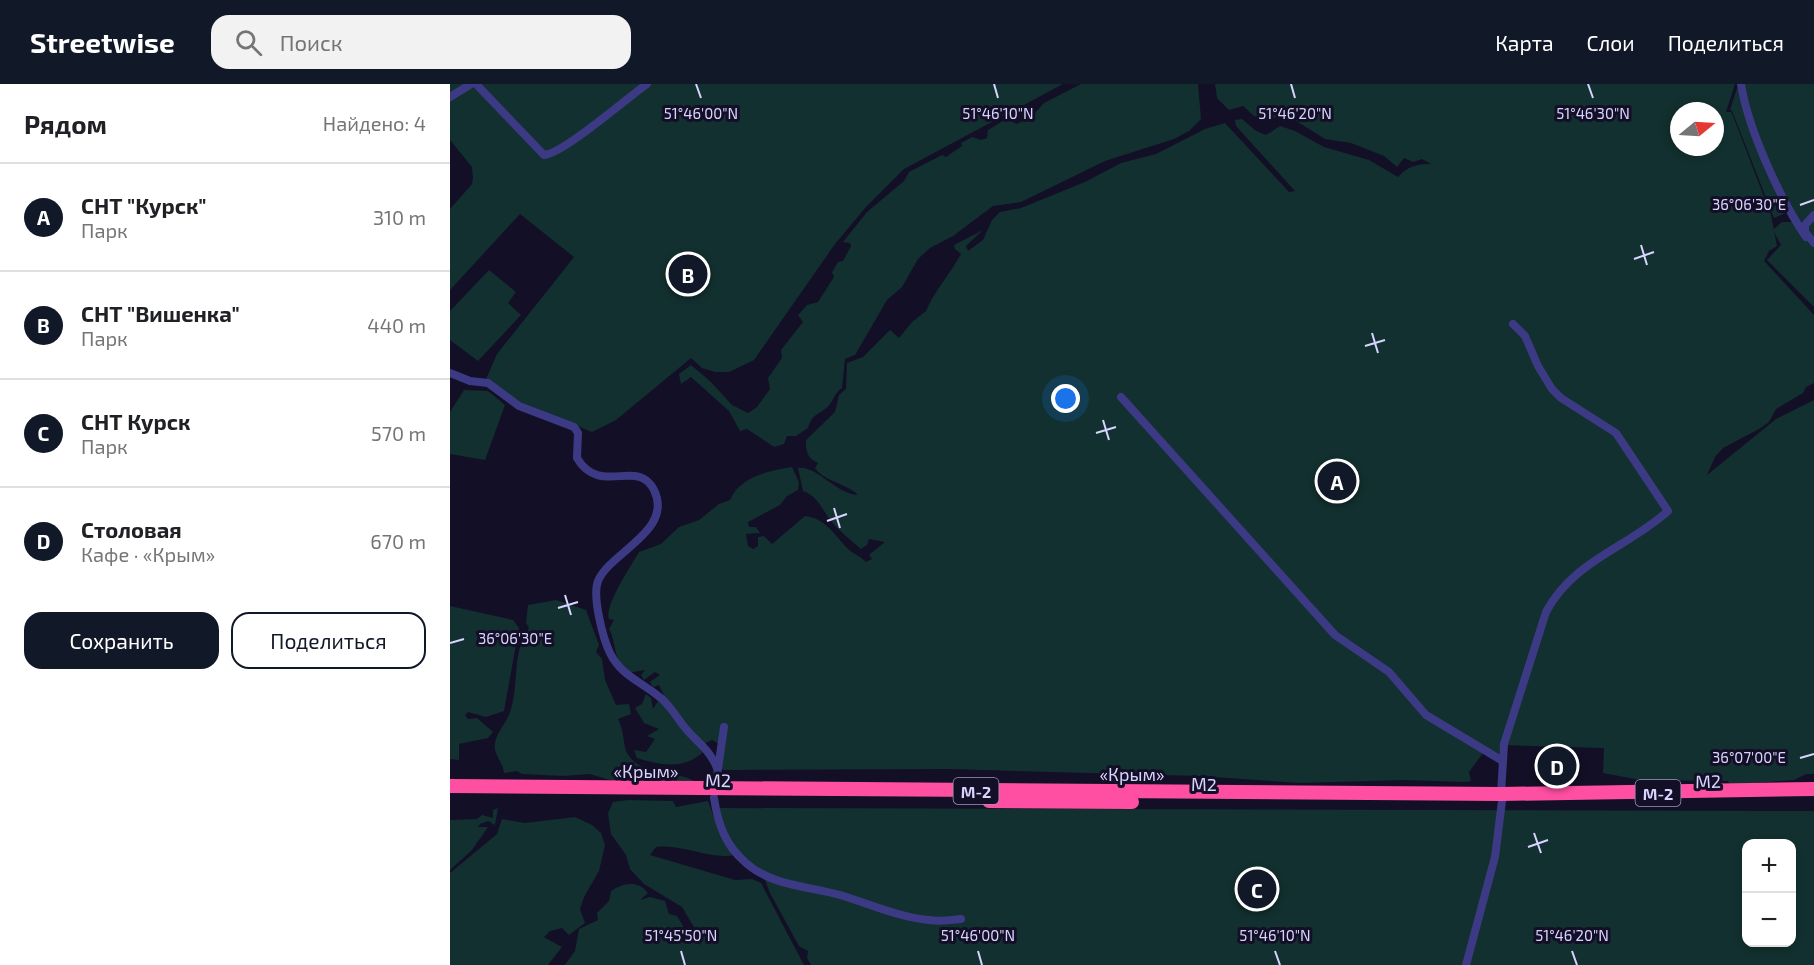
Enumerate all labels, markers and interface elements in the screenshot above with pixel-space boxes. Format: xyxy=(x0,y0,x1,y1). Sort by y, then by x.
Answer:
search box xyxy=(211,15,631,69)
text: Streetwise xyxy=(30,25,175,59)
icon: search xyxy=(232,26,265,59)
text: Поиск xyxy=(280,29,343,55)
text: Карта xyxy=(1495,30,1554,55)
text: Слои xyxy=(1587,30,1635,55)
text: Поделиться xyxy=(1668,30,1784,55)
north arrow xyxy=(1670,102,1724,156)
text: 51°46'00"N xyxy=(664,104,738,122)
text: 51°46'10"N xyxy=(962,104,1034,122)
text: 51°46'20"N xyxy=(1258,104,1332,122)
text: 51°46'30"N xyxy=(1556,104,1630,122)
text: Рядом xyxy=(24,108,107,139)
text: Найдено: 4 xyxy=(323,111,426,135)
text: СНТ "Курск" xyxy=(81,192,207,218)
text: 36°06'30"E xyxy=(1712,195,1786,213)
text: A xyxy=(37,205,50,229)
text: 310 m xyxy=(373,205,426,229)
text: Парк xyxy=(81,218,128,242)
pin: B xyxy=(668,252,708,297)
text: СНТ "Вишенка" xyxy=(81,300,240,326)
text: B xyxy=(37,313,50,337)
text: 440 m xyxy=(367,313,426,337)
text: Парк xyxy=(81,326,128,350)
your location xyxy=(1051,384,1080,413)
text: СНТ Курск xyxy=(81,408,190,434)
text: C xyxy=(38,421,49,445)
text: 570 m xyxy=(371,421,426,445)
text: Парк xyxy=(81,434,128,458)
pin: A xyxy=(1318,458,1356,504)
text: Столовая xyxy=(81,516,182,542)
text: D xyxy=(37,529,50,553)
text: 670 m xyxy=(370,529,426,553)
text: Кафе · «Крым» xyxy=(81,542,215,566)
button: Сохранить xyxy=(24,612,219,669)
button: Поделиться xyxy=(231,612,426,669)
text: 36°06'30"E xyxy=(478,629,552,647)
pin: D xyxy=(1538,744,1576,788)
text: 36°07'00"E xyxy=(1712,748,1786,766)
street label: «Крым» xyxy=(613,760,679,782)
street label: «Крым» xyxy=(1099,763,1165,785)
street label: М2 xyxy=(705,769,731,791)
street label: М2 xyxy=(1695,770,1721,792)
street label: М2 xyxy=(1191,773,1217,795)
road number: М-2 xyxy=(954,778,998,804)
road number: М-2 xyxy=(1636,780,1680,806)
map controls xyxy=(1742,839,1796,947)
button: + xyxy=(1742,839,1796,893)
pin: C xyxy=(1238,866,1276,912)
button: − xyxy=(1742,893,1796,947)
text: 51°45'50"N xyxy=(645,926,717,944)
text: 51°46'00"N xyxy=(941,926,1015,944)
text: 51°46'10"N xyxy=(1239,926,1311,944)
text: 51°46'20"N xyxy=(1535,926,1609,944)

